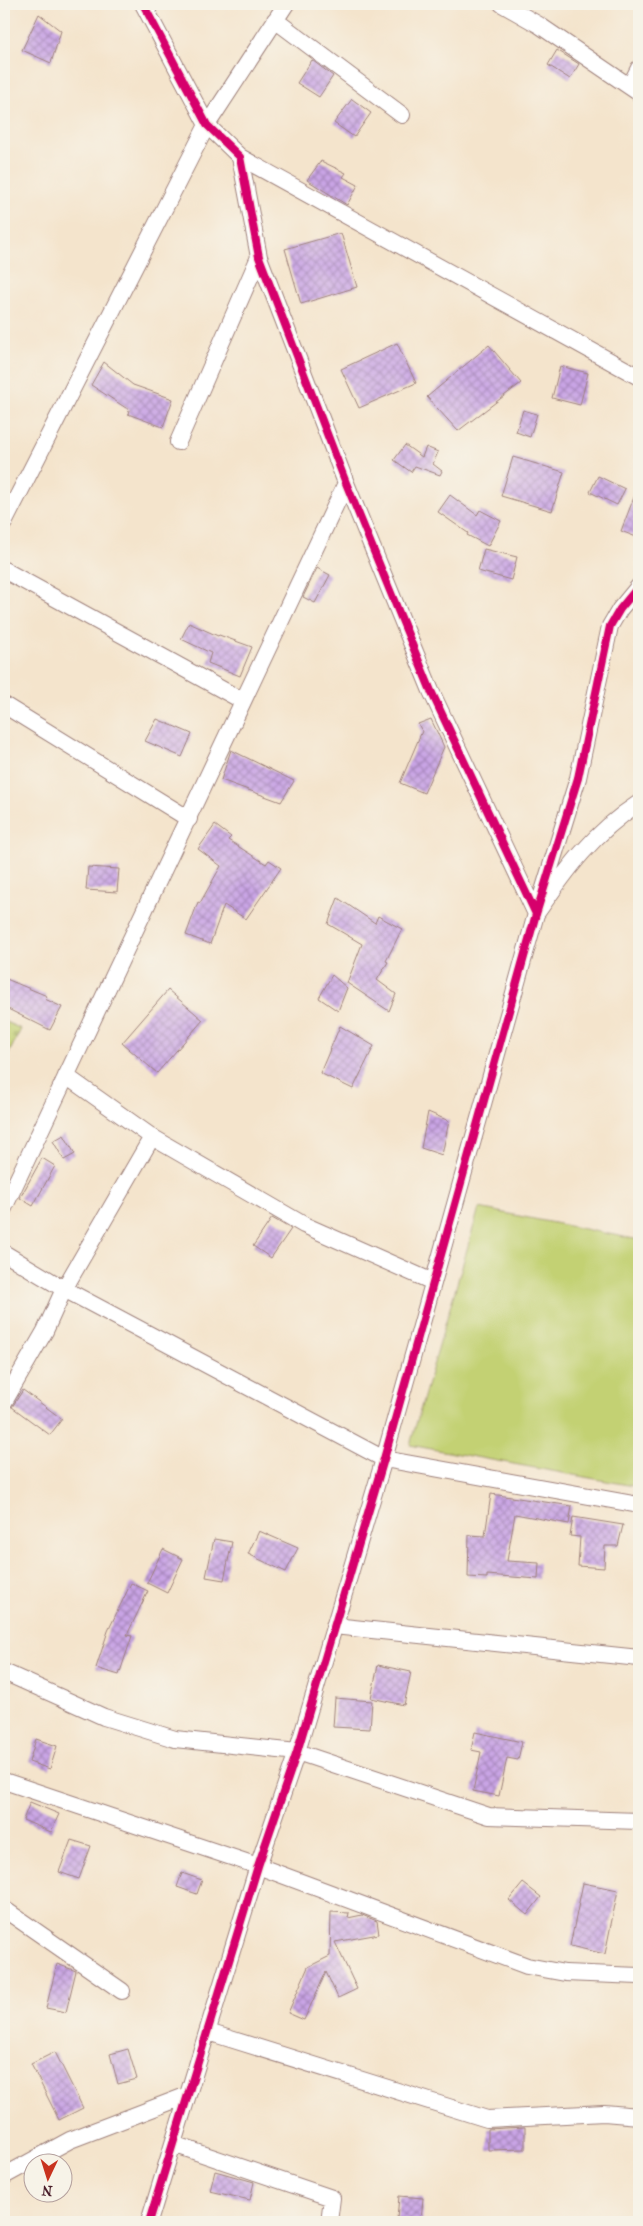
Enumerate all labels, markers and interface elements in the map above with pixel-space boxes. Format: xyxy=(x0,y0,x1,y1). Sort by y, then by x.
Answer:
north arrow xyxy=(22,2154,72,2204)
text: N xyxy=(41,2182,53,2199)

